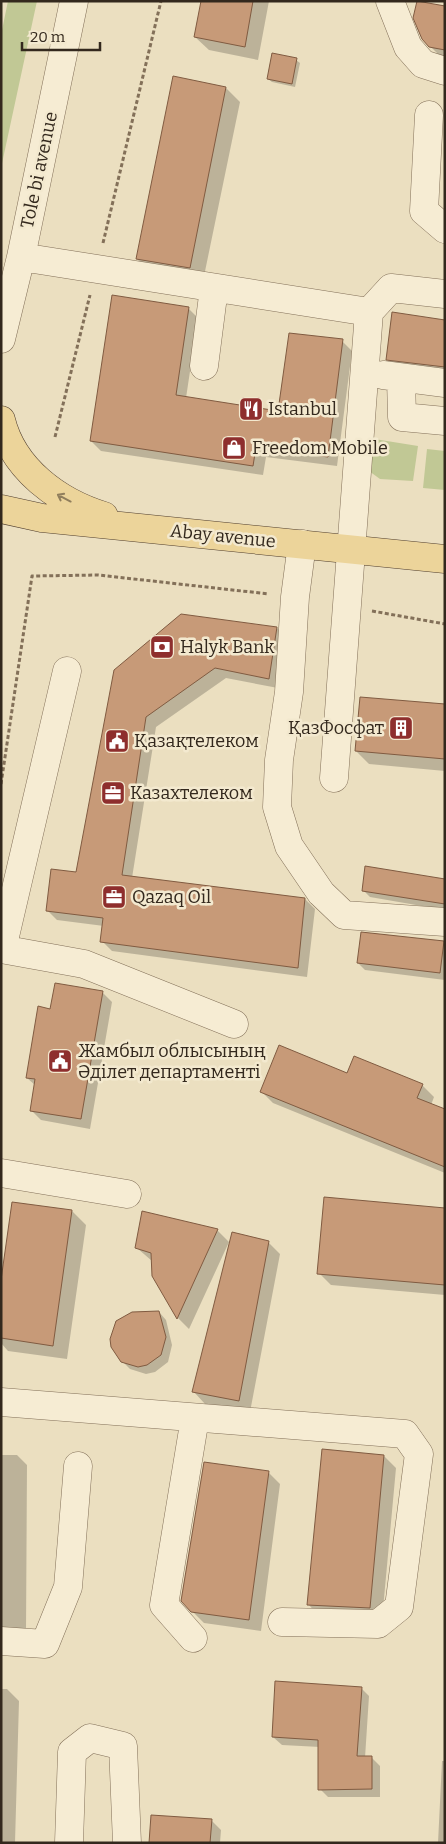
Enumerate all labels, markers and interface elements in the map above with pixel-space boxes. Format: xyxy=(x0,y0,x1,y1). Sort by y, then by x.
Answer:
scale bar xyxy=(22,20,100,52)
text: 20 m xyxy=(30,28,66,46)
street label: Tole bi avenue xyxy=(16,110,62,230)
restaurant icon: Istanbul xyxy=(238,396,264,422)
place label: Istanbul xyxy=(268,398,337,420)
shop icon: Freedom Mobile xyxy=(221,435,247,461)
place label: Freedom Mobile xyxy=(252,437,388,459)
one-way arrow xyxy=(57,492,71,502)
street label: Abay avenue xyxy=(169,520,277,552)
bank icon: Halyk Bank xyxy=(149,634,175,660)
place label: Halyk Bank xyxy=(180,636,275,658)
building icon: ҚазФосфат xyxy=(388,715,414,741)
place label: ҚазФосфат xyxy=(288,717,384,739)
public building icon: Қазақтелеком xyxy=(104,728,130,754)
place label: Қазақтелеком xyxy=(134,730,259,752)
office icon: Казахтелеком xyxy=(100,780,126,806)
place label: Казахтелеком xyxy=(130,782,253,804)
office icon: Qazaq Oil xyxy=(101,884,127,910)
place label: Qazaq Oil xyxy=(132,886,211,908)
place label: Жамбыл облысының Әділет департаменті xyxy=(78,1040,266,1083)
public building icon: Жамбыл облысының Әділет департаменті xyxy=(47,1048,73,1074)

